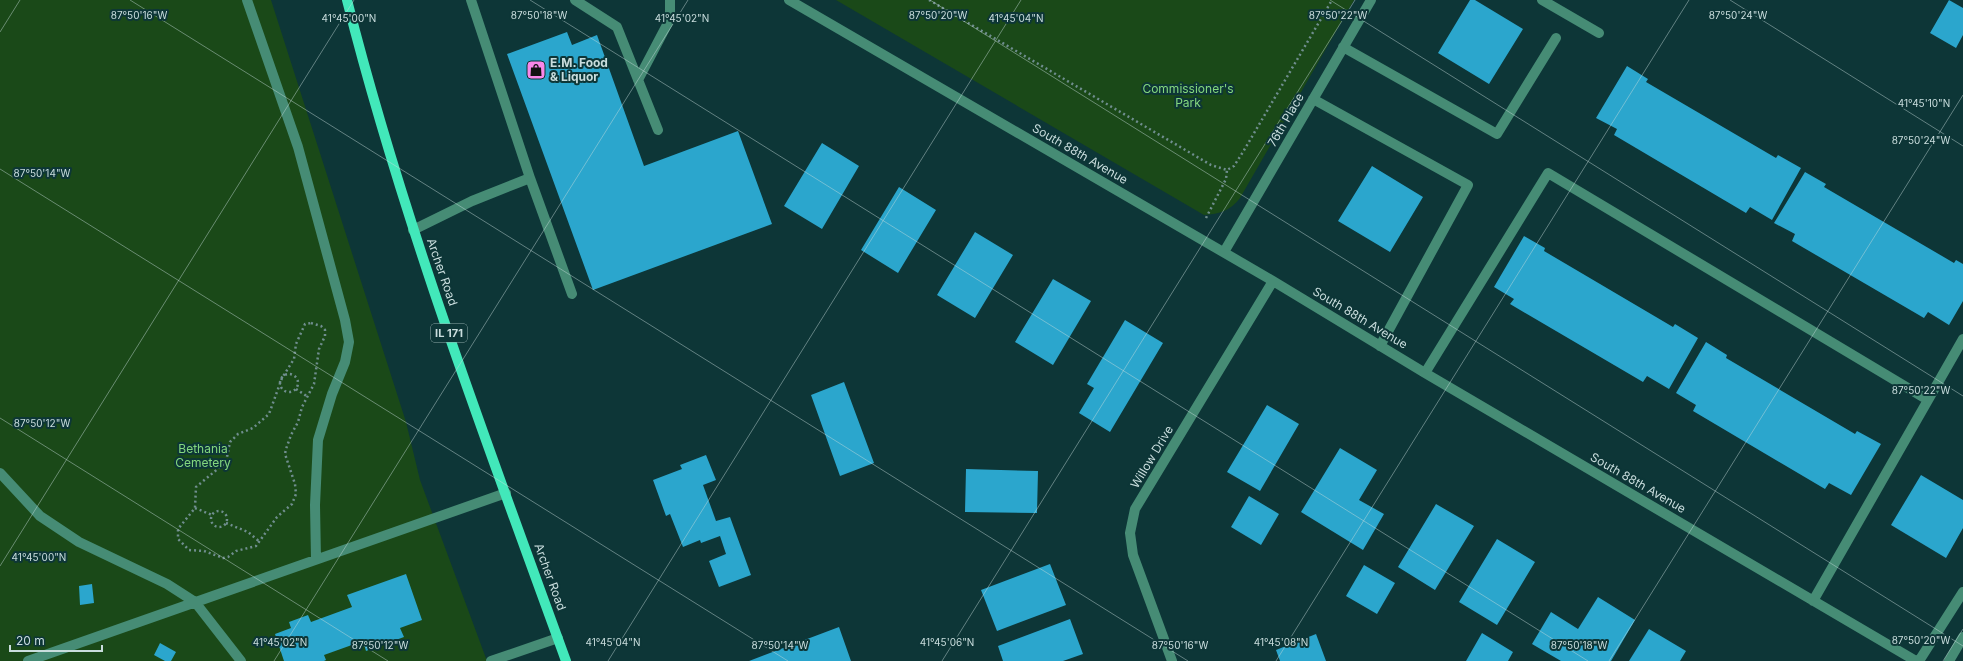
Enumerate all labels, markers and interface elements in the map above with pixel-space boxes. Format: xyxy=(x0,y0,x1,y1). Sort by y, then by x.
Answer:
text: 87°50'16"W xyxy=(111,9,167,21)
text: 87°50'18"W xyxy=(511,9,567,21)
text: 87°50'20"W xyxy=(909,9,967,21)
text: 87°50'22"W xyxy=(1309,9,1367,21)
text: 87°50'24"W xyxy=(1709,9,1767,21)
text: 41°45'00"N xyxy=(322,12,376,24)
text: 41°45'02"N xyxy=(655,12,709,24)
text: 41°45'04"N xyxy=(989,12,1043,24)
place label: E.M. Food & Liquor xyxy=(550,55,608,84)
shop icon: E.M. Food & Liquor xyxy=(525,59,547,81)
park label: Commissioner's Park xyxy=(1142,81,1234,110)
street label: 76th Place xyxy=(1264,90,1307,149)
text: 41°45'10"N xyxy=(1898,97,1950,109)
street label: South 88th Avenue xyxy=(1030,120,1131,187)
text: 87°50'24"W xyxy=(1892,134,1950,146)
text: 87°50'14"W xyxy=(14,167,71,179)
street label: Archer Road xyxy=(424,236,461,308)
street label: South 88th Avenue xyxy=(1310,283,1410,352)
road number: IL 171 xyxy=(431,324,467,342)
text: 87°50'22"W xyxy=(1892,384,1950,396)
text: 87°50'12"W xyxy=(14,417,70,429)
street label: Willow Drive xyxy=(1127,423,1176,491)
park label: Bethania Cemetery xyxy=(175,441,231,470)
street label: South 88th Avenue xyxy=(1588,449,1689,516)
street label: Archer Road xyxy=(531,541,570,612)
text: 41°45'00"N xyxy=(12,551,66,563)
scale bar xyxy=(10,627,102,653)
text: 20 m xyxy=(16,633,45,648)
text: 87°50'20"W xyxy=(1892,634,1950,646)
text: 41°45'02"N xyxy=(253,636,307,648)
text: 41°45'04"N xyxy=(586,636,640,648)
text: 41°45'06"N xyxy=(920,636,974,648)
text: 41°45'08"N xyxy=(1254,636,1308,648)
text: 87°50'12"W xyxy=(352,639,408,651)
text: 87°50'14"W xyxy=(752,639,809,651)
text: 87°50'16"W xyxy=(1152,639,1208,651)
text: 87°50'18"W xyxy=(1551,639,1607,651)

